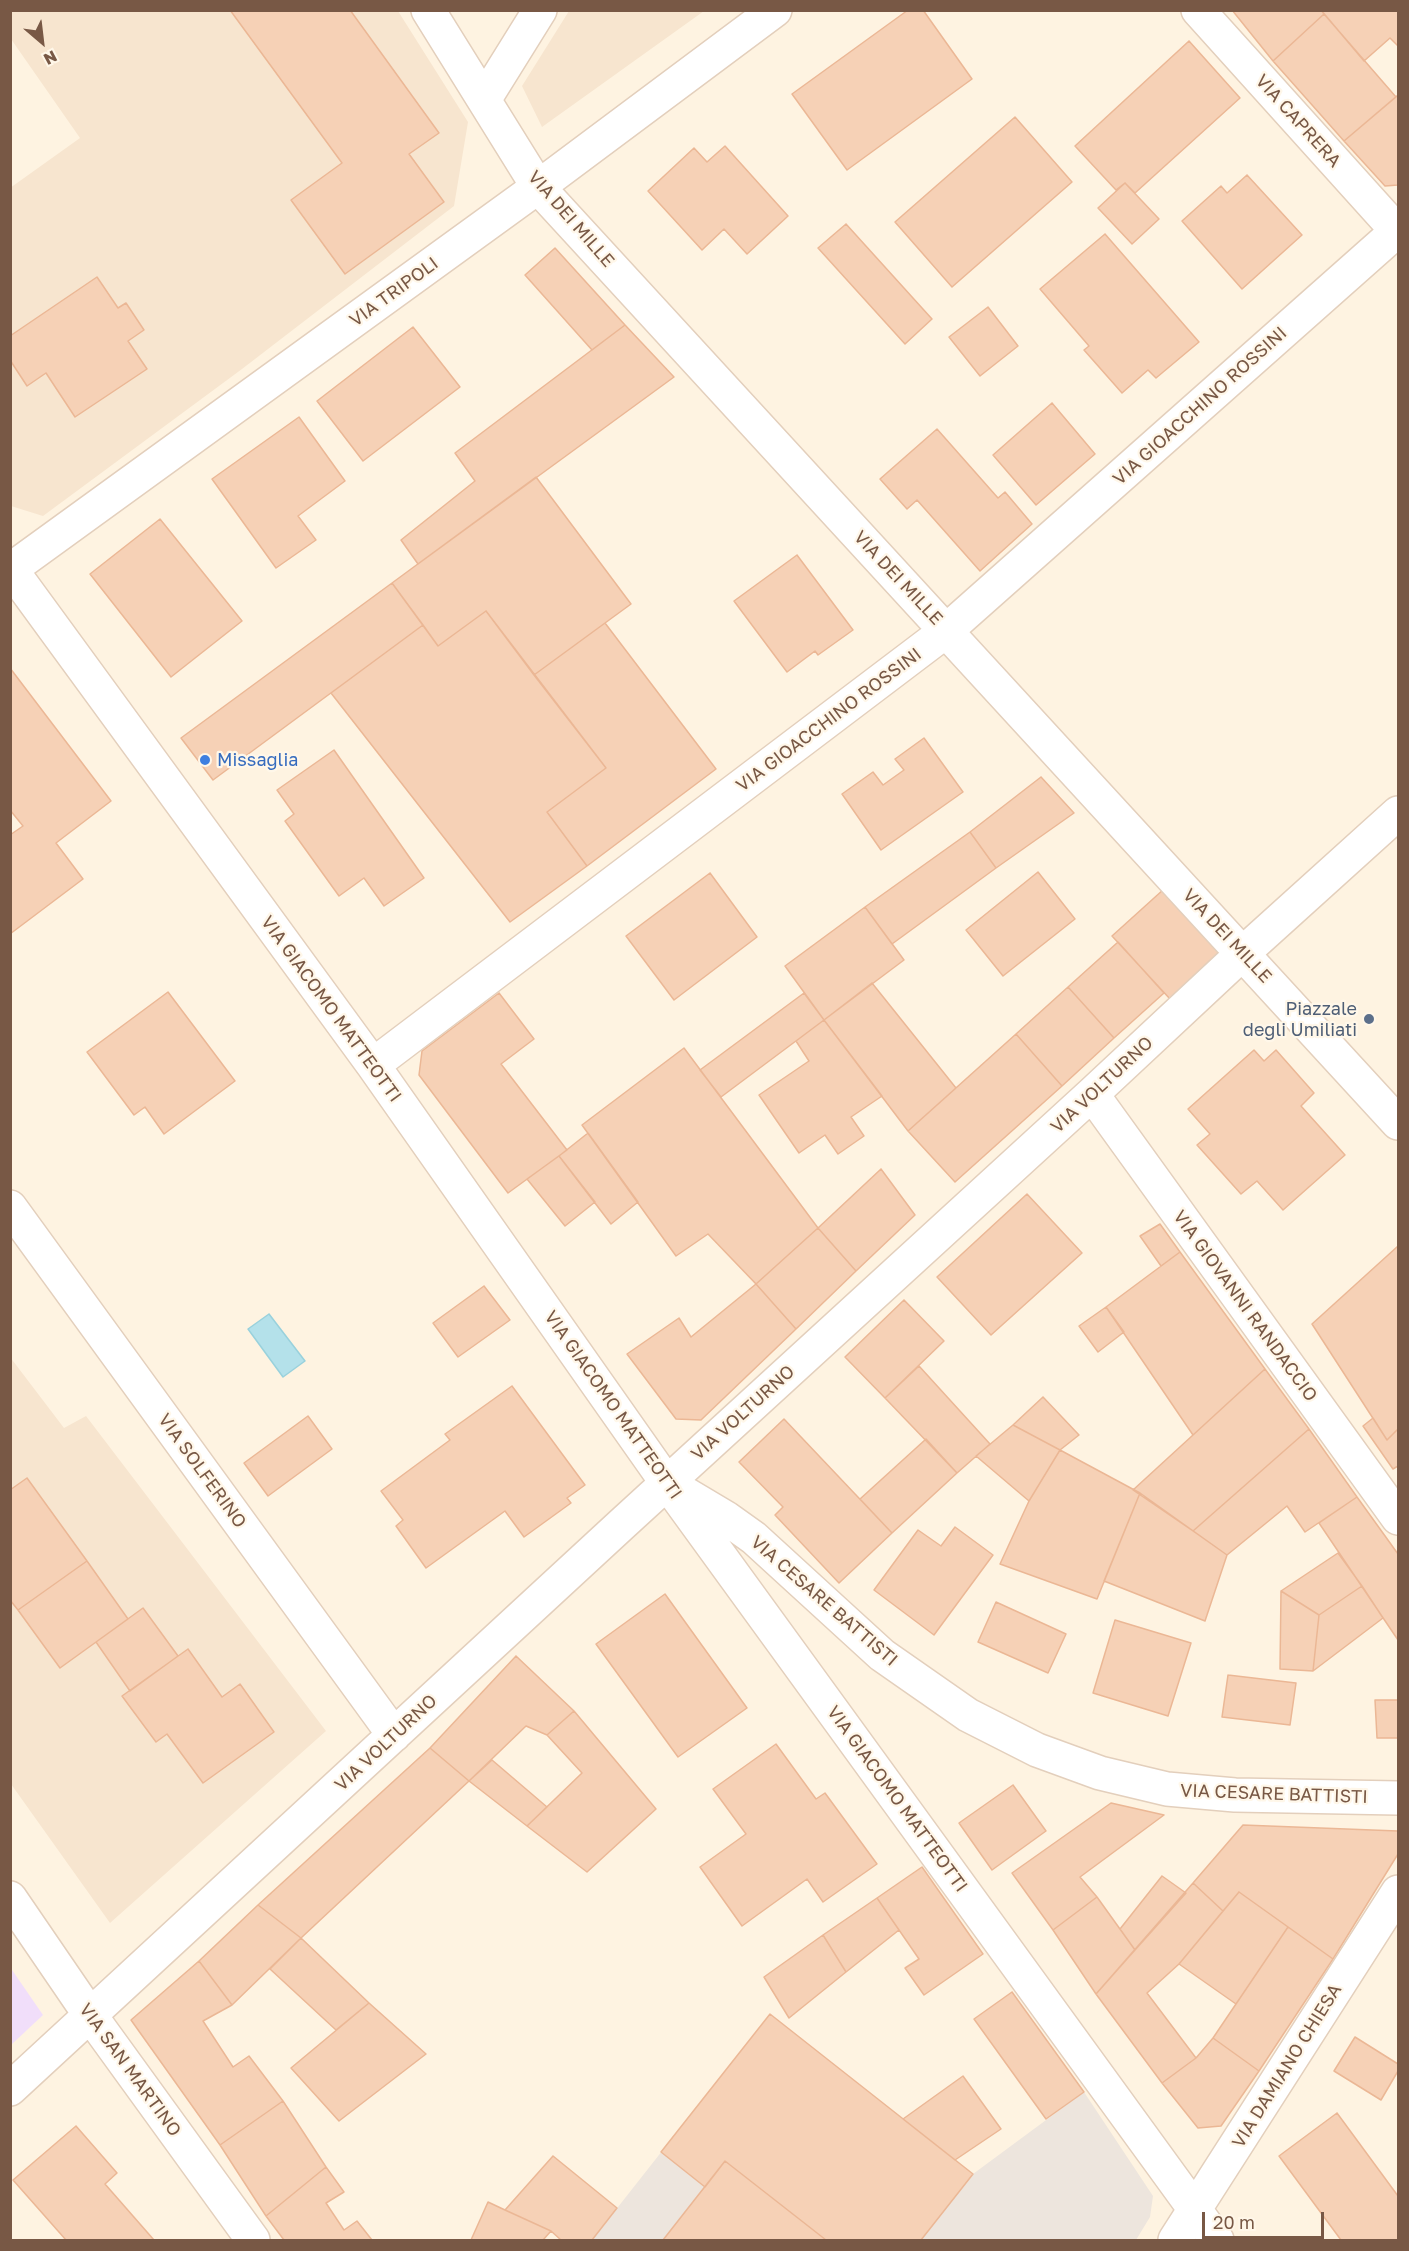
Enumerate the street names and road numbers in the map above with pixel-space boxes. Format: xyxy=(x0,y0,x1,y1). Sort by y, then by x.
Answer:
street label: VIA CAPRERA xyxy=(1251,70,1345,172)
street label: VIA DEI MILLE xyxy=(523,166,619,272)
street label: VIA TRIPOLI xyxy=(345,253,443,331)
street label: VIA GIOACCHINO ROSSINI xyxy=(1109,322,1291,490)
street label: VIA DEI MILLE xyxy=(849,527,947,629)
street label: VIA GIOACCHINO ROSSINI xyxy=(732,643,926,797)
street label: VIA DEI MILLE xyxy=(1178,885,1276,987)
street label: VIA GIACOMO MATTEOTTI xyxy=(256,912,406,1106)
street label: VIA VOLTURNO xyxy=(1046,1032,1158,1138)
street label: VIA GIOVANNI RANDACCIO xyxy=(1168,1206,1322,1406)
street label: VIA GIACOMO MATTEOTTI xyxy=(540,1307,686,1503)
street label: VIA VOLTURNO xyxy=(687,1361,799,1465)
street label: VIA SOLFERINO xyxy=(153,1410,251,1532)
street label: VIA CESARE BATTISTI xyxy=(746,1531,902,1671)
street label: VIA VOLTURNO xyxy=(330,1690,442,1796)
street label: VIA GIACOMO MATTEOTTI xyxy=(822,1702,972,1896)
street label: VIA CESARE BATTISTI xyxy=(1180,1780,1368,1808)
street label: VIA DAMIANO CHIESA xyxy=(1228,1980,1346,2152)
street label: VIA SAN MARTINO xyxy=(74,1999,186,2141)

